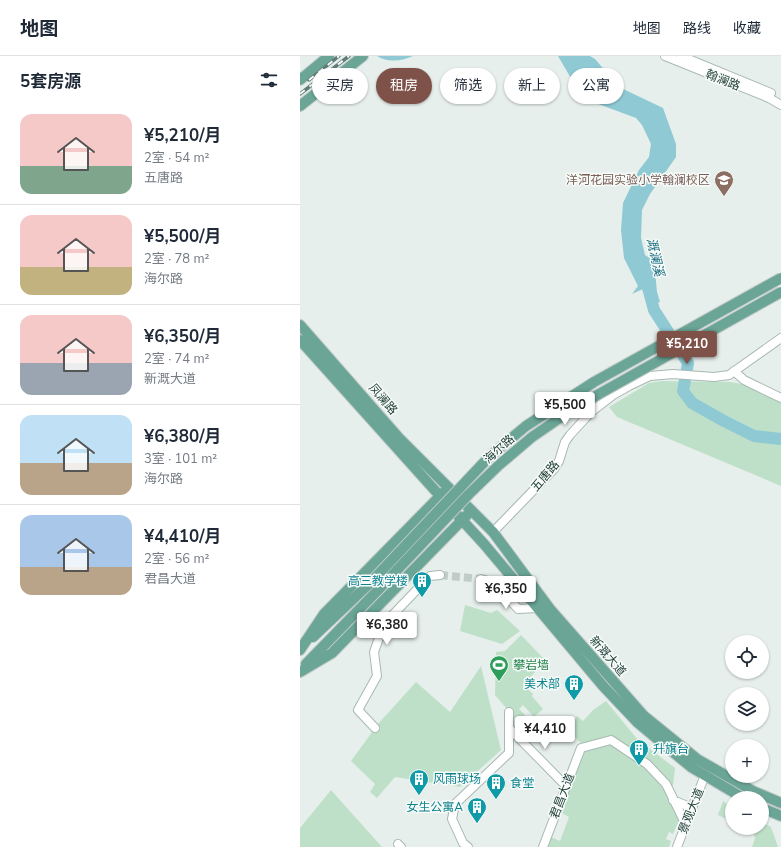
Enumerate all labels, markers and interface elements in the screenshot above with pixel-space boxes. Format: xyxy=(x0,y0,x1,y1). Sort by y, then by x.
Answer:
text: 地图 xyxy=(20,16,58,42)
text: 地图 xyxy=(633,19,661,38)
text: 路线 xyxy=(683,19,711,38)
text: 收藏 xyxy=(733,19,761,38)
street label: 翰澜路 xyxy=(703,66,743,94)
chip: 买房 xyxy=(312,68,368,104)
chip: 租房 xyxy=(376,68,432,104)
chip: 筛选 xyxy=(440,68,496,104)
chip: 新上 xyxy=(504,68,560,104)
chip: 公寓 xyxy=(568,68,624,104)
icon: filters xyxy=(258,69,280,91)
text: 5套房源 xyxy=(20,70,81,93)
text: ¥5,210/月 xyxy=(144,124,222,147)
icon: home xyxy=(52,130,100,178)
text: 2室 · 54 m² xyxy=(144,149,209,167)
text: 五唐路 xyxy=(144,169,183,187)
school or university icon: 洋河花园实验小学翰澜校区 xyxy=(713,169,735,197)
place label: 洋河花园实验小学翰澜校区 xyxy=(566,172,710,188)
text: ¥5,500/月 xyxy=(144,225,222,248)
icon: home xyxy=(52,231,100,279)
water label: 溉澜溪 xyxy=(642,236,669,280)
text: 2室 · 78 m² xyxy=(144,250,209,268)
text: 海尔路 xyxy=(144,270,183,288)
text: ¥6,350/月 xyxy=(144,325,222,348)
icon: home xyxy=(52,331,100,379)
pin: ¥5,210 xyxy=(654,331,720,365)
text: ¥5,210 xyxy=(666,335,708,353)
text: 2室 · 74 m² xyxy=(144,350,209,368)
text: 新溉大道 xyxy=(144,370,196,388)
street label: 凤澜路 xyxy=(365,380,401,418)
pin: ¥5,500 xyxy=(532,392,598,426)
text: ¥5,500 xyxy=(544,396,586,414)
text: ¥6,380/月 xyxy=(144,425,222,448)
icon: home xyxy=(52,431,100,479)
street label: 海尔路 xyxy=(480,431,518,467)
text: 3室 · 101 m² xyxy=(144,450,217,468)
street label: 五唐路 xyxy=(527,457,563,495)
text: 海尔路 xyxy=(144,470,183,488)
text: ¥4,410/月 xyxy=(144,525,222,548)
icon: home xyxy=(52,531,100,579)
text: 2室 · 56 m² xyxy=(144,550,209,568)
text: 君昌大道 xyxy=(144,570,196,588)
building icon: 高三教学楼 xyxy=(411,570,433,598)
place label: 高三教学楼 xyxy=(348,573,408,589)
pin: ¥6,350 xyxy=(473,576,539,610)
text: ¥6,350 xyxy=(485,580,527,598)
pin: ¥6,380 xyxy=(354,612,420,646)
text: ¥6,380 xyxy=(366,616,408,634)
street label: 新溉大道 xyxy=(586,633,630,679)
map controls xyxy=(725,635,769,835)
button: locate xyxy=(725,635,769,679)
sports icon: 攀岩墙 xyxy=(488,654,510,682)
place label: 攀岩墙 xyxy=(513,657,549,673)
building icon: 美术部 xyxy=(563,673,585,701)
place label: 美术部 xyxy=(524,676,560,692)
button: layers xyxy=(725,687,769,731)
pin: ¥4,410 xyxy=(512,716,578,750)
text: ¥4,410 xyxy=(524,720,566,738)
building icon: 升旗台 xyxy=(628,738,650,766)
button: + xyxy=(725,739,769,783)
place label: 升旗台 xyxy=(653,741,689,757)
building icon: 风雨球场 xyxy=(408,768,430,796)
place label: 风雨球场 xyxy=(433,771,481,787)
street label: 君昌大道 xyxy=(546,771,578,821)
building icon: 食堂 xyxy=(485,772,507,800)
place label: 食堂 xyxy=(510,775,534,791)
street label: 景观大道 xyxy=(675,786,707,836)
button: − xyxy=(725,791,769,835)
building icon: 女生公寓A xyxy=(466,796,488,824)
place label: 女生公寓A xyxy=(406,799,463,815)

